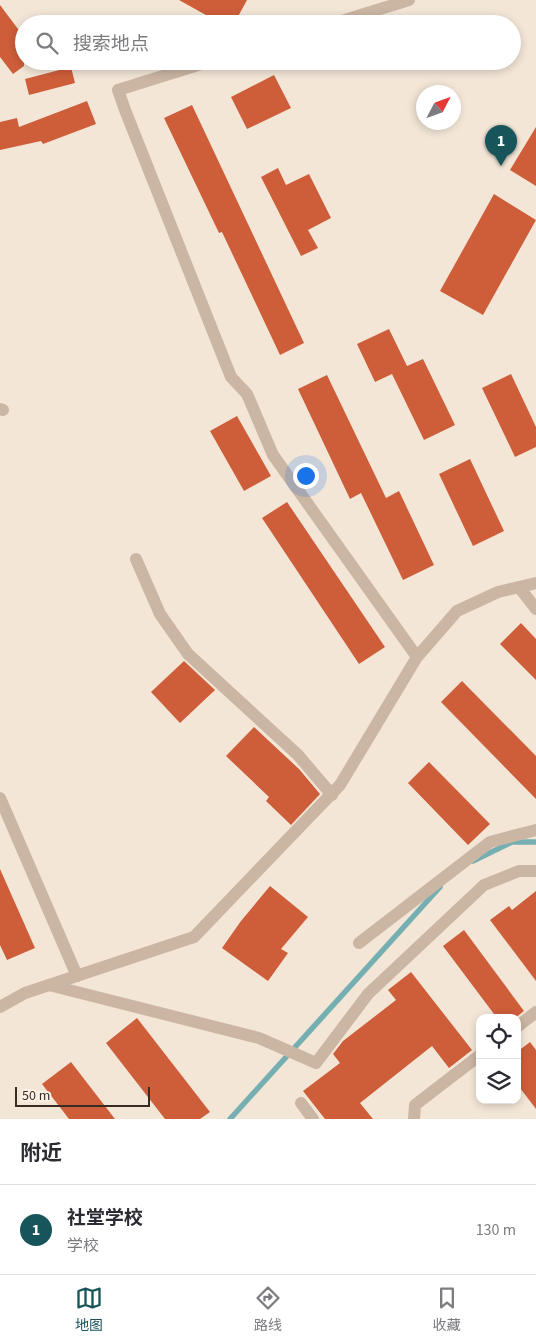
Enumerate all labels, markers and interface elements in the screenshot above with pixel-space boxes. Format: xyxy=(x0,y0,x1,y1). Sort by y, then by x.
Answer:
search box xyxy=(15,15,521,70)
icon: search xyxy=(33,29,61,57)
text: 搜索地点 xyxy=(73,31,149,58)
north arrow xyxy=(416,85,461,130)
pin: 1 xyxy=(485,125,517,166)
your location xyxy=(293,463,319,489)
map controls xyxy=(476,1014,521,1104)
button: locate xyxy=(476,1014,521,1059)
button: layers xyxy=(476,1059,521,1104)
scale bar xyxy=(15,1084,150,1107)
text: 50 m xyxy=(22,1086,50,1106)
text: 附近 xyxy=(20,1138,62,1168)
text: 社堂学校 xyxy=(67,1205,143,1232)
text: 1 xyxy=(32,1219,40,1241)
text: 130 m xyxy=(476,1219,516,1241)
text: 学校 xyxy=(67,1235,99,1257)
tab: 地图 xyxy=(75,1284,103,1336)
tab: 路线 xyxy=(254,1284,282,1336)
tab: 收藏 xyxy=(433,1284,461,1336)

